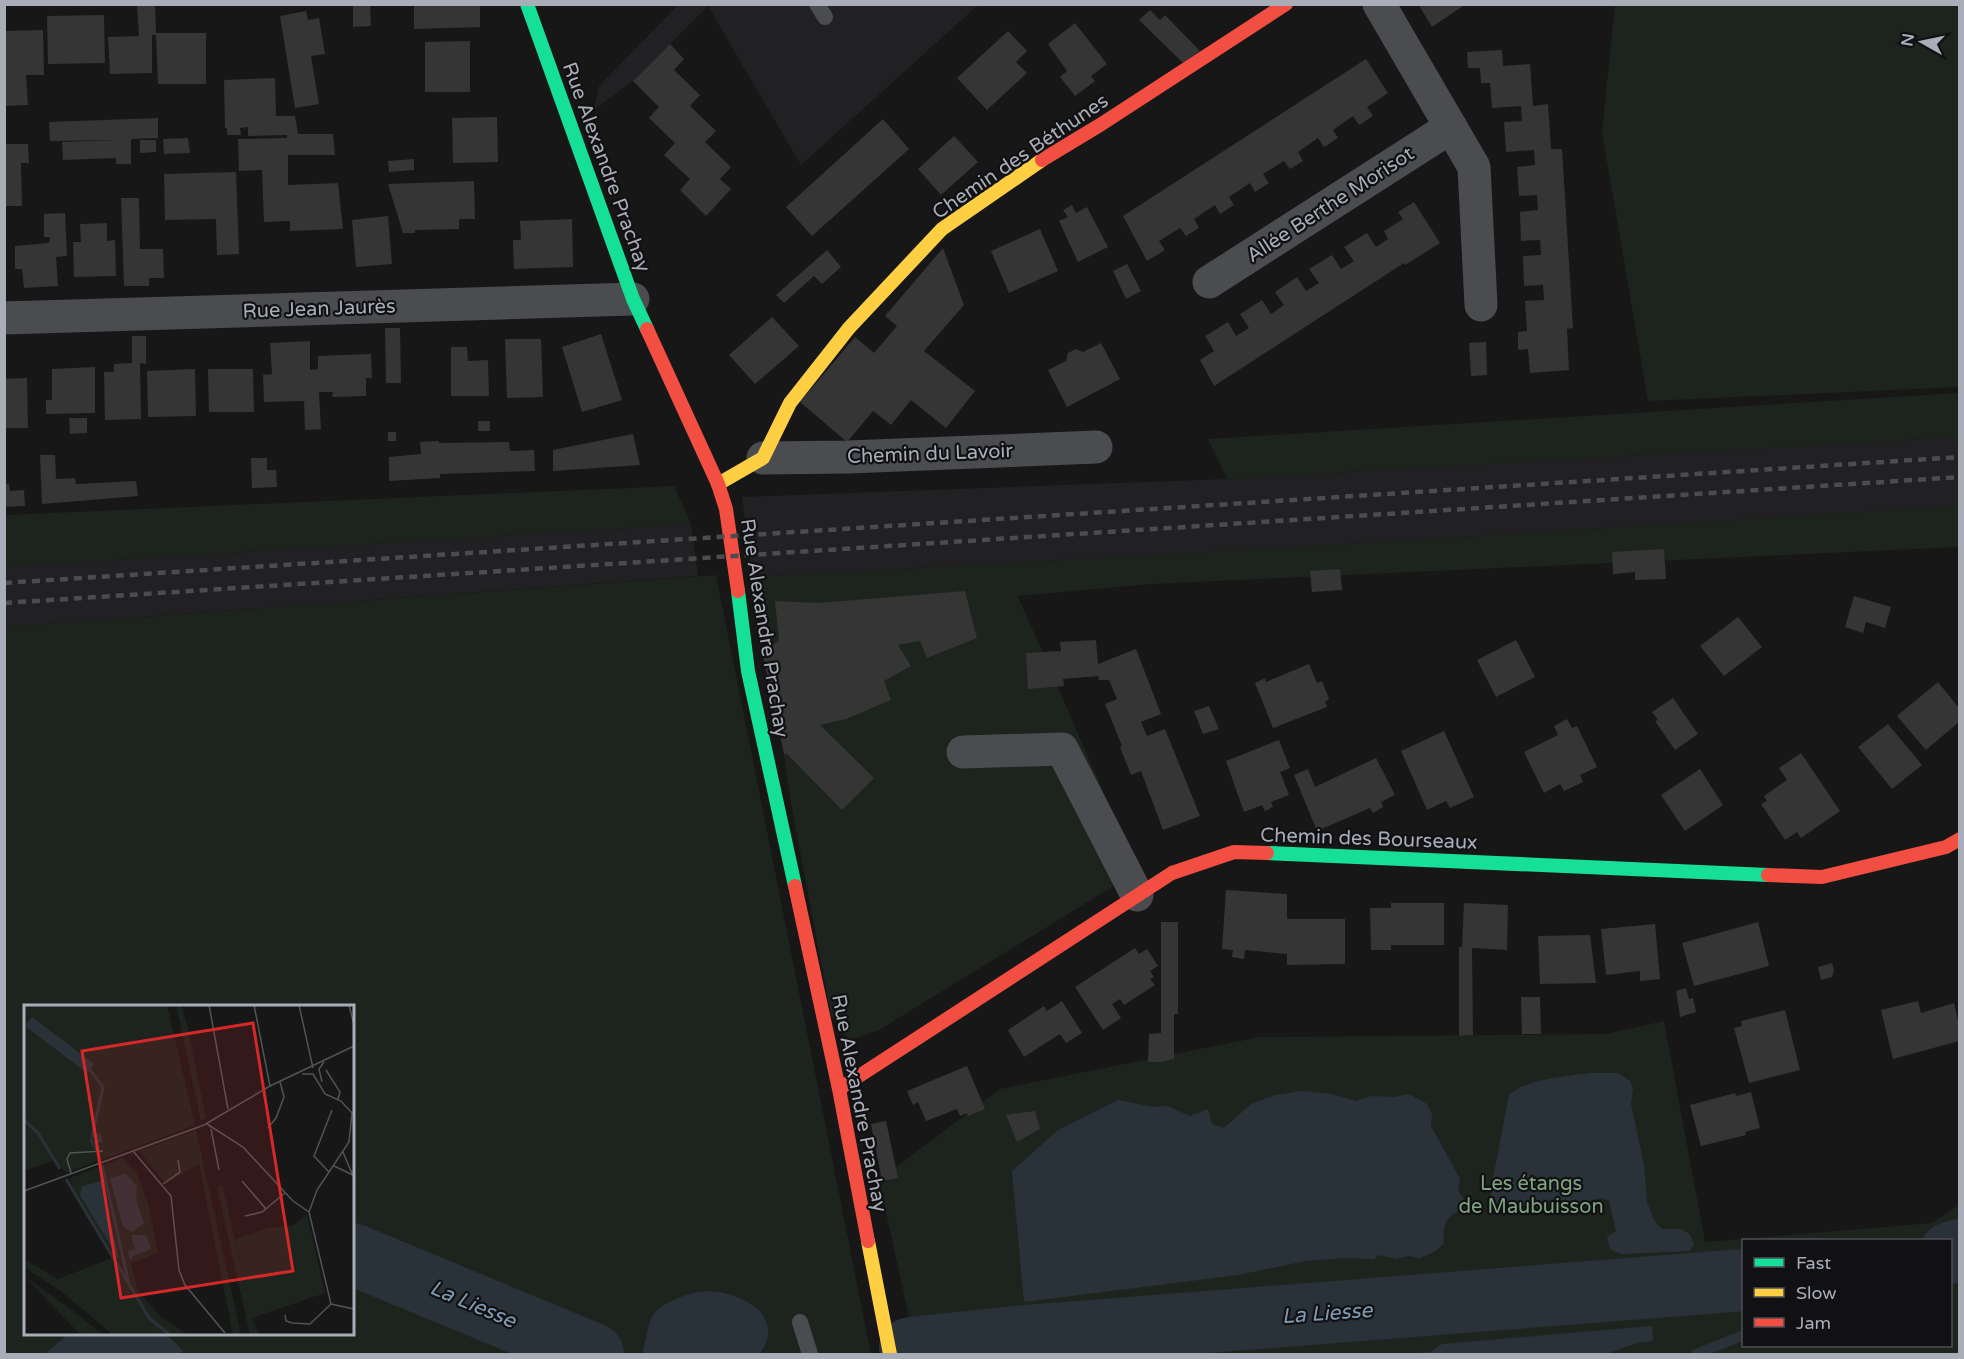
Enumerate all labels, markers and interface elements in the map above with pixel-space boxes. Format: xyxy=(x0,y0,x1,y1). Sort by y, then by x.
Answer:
north arrow xyxy=(1892,12,1952,72)
text: N xyxy=(1897,32,1919,48)
street label: Rue Alexandre Prachay xyxy=(557,59,655,276)
street label: Chemin des Béthunes xyxy=(928,89,1113,225)
street label: Allée Berthe Morisot xyxy=(1242,142,1419,268)
street label: Rue Jean Jaurès xyxy=(242,294,396,324)
street label: Chemin du Lavoir xyxy=(847,439,1014,469)
street label: Rue Alexandre Prachay xyxy=(735,517,793,740)
street label: Chemin des Bourseaux xyxy=(1260,823,1478,855)
street label: Rue Alexandre Prachay xyxy=(826,992,892,1214)
inset map xyxy=(24,1005,354,1335)
park label: Les étangs de Maubuisson xyxy=(1458,1172,1604,1219)
legend xyxy=(1742,1239,1952,1347)
text: Fast xyxy=(1796,1252,1831,1274)
water label: La Liesse xyxy=(426,1275,520,1334)
text: Slow xyxy=(1796,1282,1837,1304)
water label: La Liesse xyxy=(1281,1298,1374,1329)
text: Jam xyxy=(1796,1312,1831,1334)

